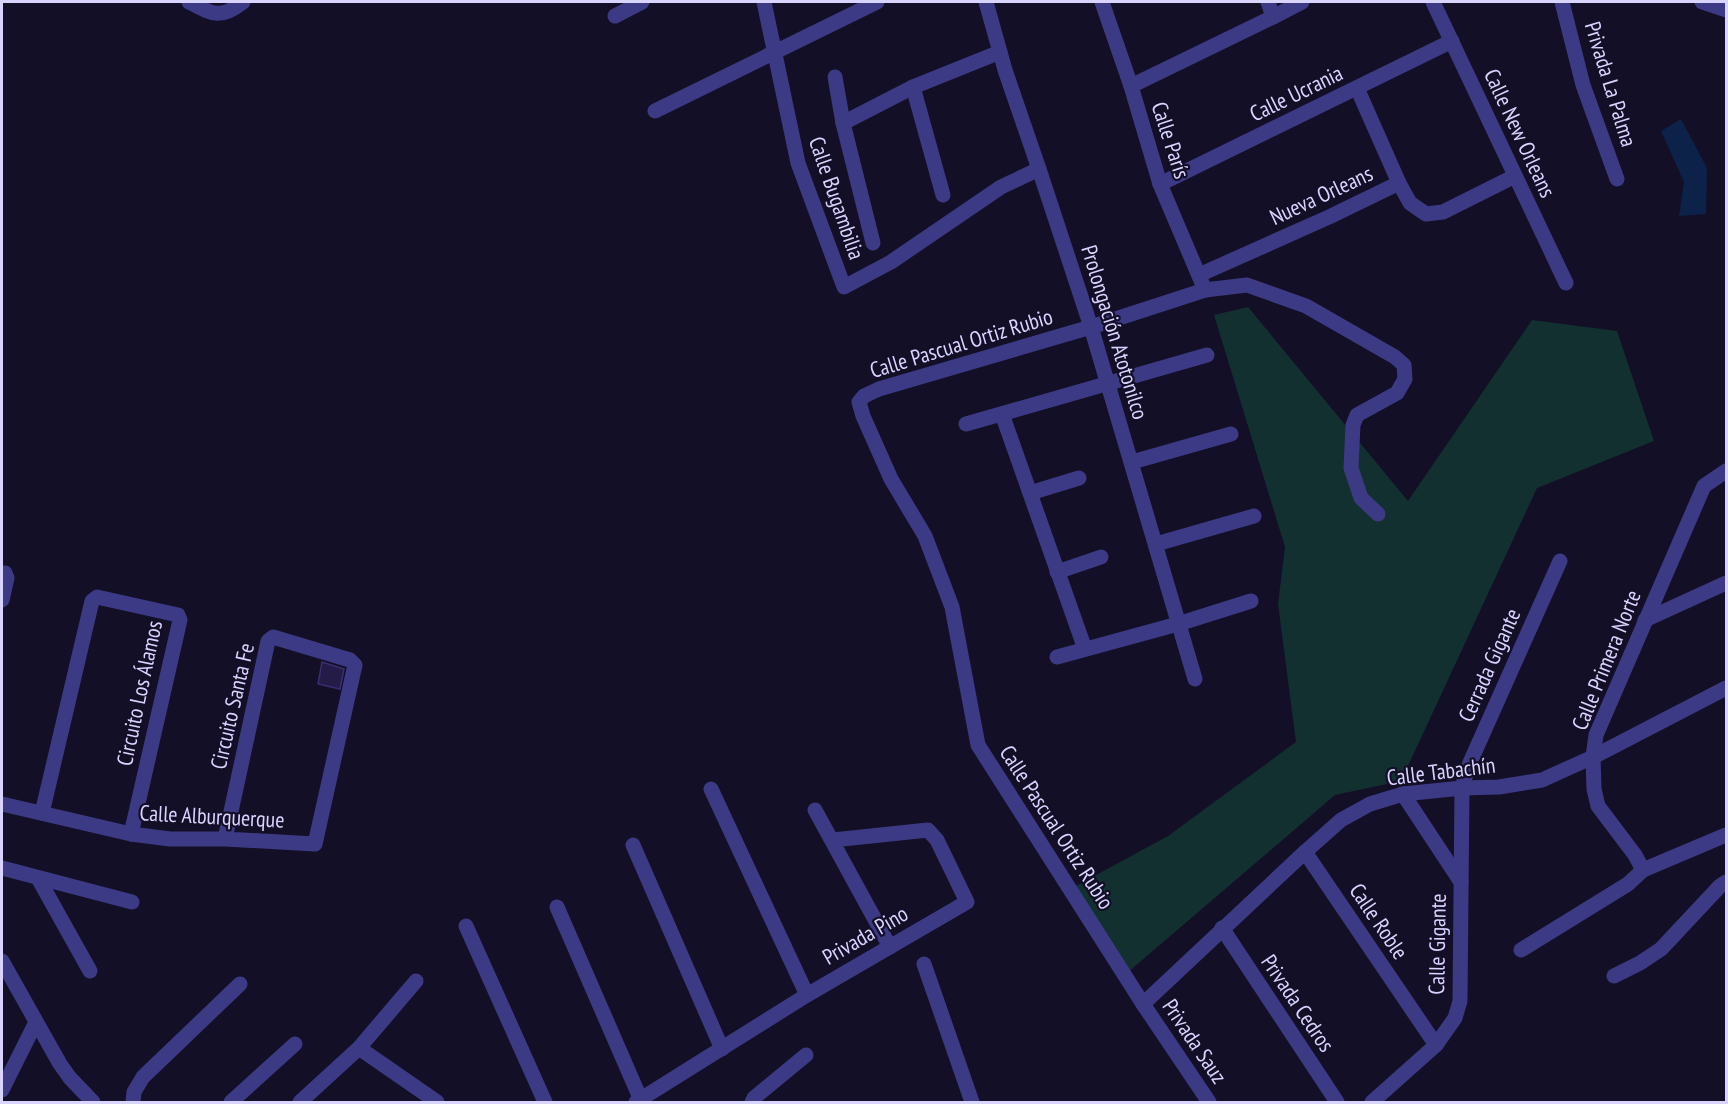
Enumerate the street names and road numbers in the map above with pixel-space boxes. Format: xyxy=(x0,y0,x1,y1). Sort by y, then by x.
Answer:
street label: Privada La Palma xyxy=(1579,18,1643,150)
street label: Calle Ucrania xyxy=(1245,59,1347,127)
street label: Calle New Orleans xyxy=(1478,64,1562,202)
street label: Calle París xyxy=(1145,98,1197,182)
street label: Calle Bugambilia xyxy=(803,133,871,263)
street label: Nueva Orleans xyxy=(1265,159,1377,231)
street label: Prolongación Atotonilco xyxy=(1075,242,1155,422)
street label: Calle Pascual Ortiz Rubio xyxy=(866,302,1056,384)
street label: Calle Primera Norte xyxy=(1565,586,1647,734)
street label: Cerrada Gigante xyxy=(1452,604,1526,726)
street label: Circuito Los Álamos xyxy=(110,618,168,768)
street label: Circuito Santa Fe xyxy=(204,640,260,772)
street label: Calle Pascual Ortiz Rubio xyxy=(994,740,1120,914)
street label: Calle Tabachín xyxy=(1385,750,1497,792)
street label: Calle Alburquerque xyxy=(139,798,285,834)
street label: Calle Roble xyxy=(1343,878,1415,964)
street label: Calle Gigante xyxy=(1422,893,1452,995)
street label: Privada Pino xyxy=(817,899,913,971)
street label: Privada Cedros xyxy=(1255,949,1341,1057)
street label: Privada Sauz xyxy=(1157,993,1234,1089)

